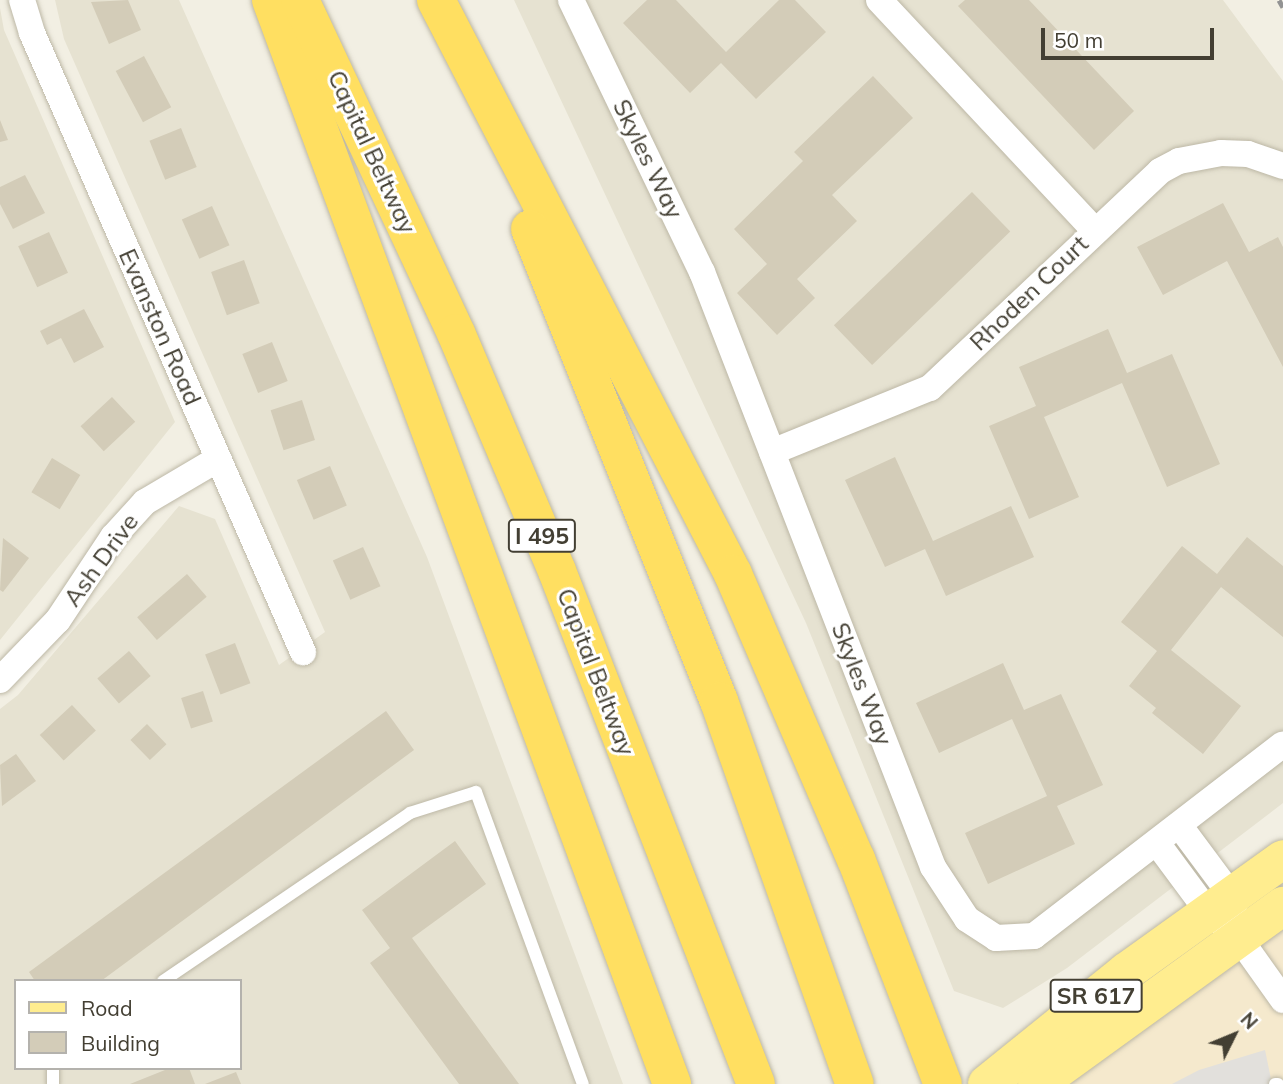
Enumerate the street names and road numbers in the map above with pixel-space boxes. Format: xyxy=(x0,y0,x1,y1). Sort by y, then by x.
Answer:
street label: Capital Beltway xyxy=(322,66,422,238)
street label: Skyles Way xyxy=(607,95,689,223)
street label: Rhoden Court xyxy=(964,229,1094,357)
street label: Evanston Road xyxy=(113,244,207,410)
street label: Ash Drive xyxy=(58,508,144,612)
road number: I 495 xyxy=(507,516,577,556)
street label: Capital Beltway xyxy=(551,584,641,760)
street label: Skyles Way xyxy=(825,619,899,749)
road number: SR 617 xyxy=(1049,976,1143,1015)

